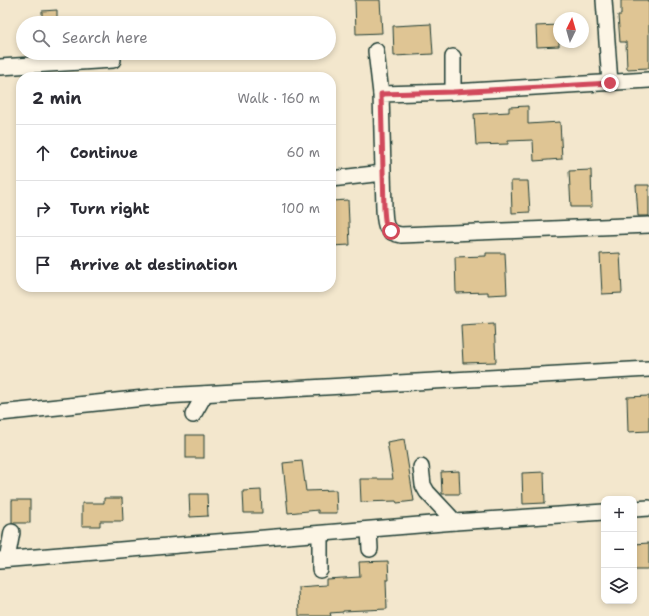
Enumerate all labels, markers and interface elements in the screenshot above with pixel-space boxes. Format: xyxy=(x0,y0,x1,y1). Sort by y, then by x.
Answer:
north arrow xyxy=(553,12,589,48)
search box xyxy=(16,16,336,60)
icon: search xyxy=(30,27,52,49)
text: Search here xyxy=(62,28,148,48)
route end xyxy=(601,74,619,92)
text: 2 min xyxy=(32,87,82,109)
text: Walk · 160 m xyxy=(238,90,320,107)
icon: ahead xyxy=(32,142,54,164)
text: Continue xyxy=(70,143,138,163)
text: 60 m xyxy=(287,144,320,161)
icon: right xyxy=(32,198,54,220)
text: Turn right xyxy=(70,199,150,219)
text: 100 m xyxy=(281,200,320,217)
route start xyxy=(382,222,400,240)
icon: arrive xyxy=(32,254,54,276)
text: Arrive at destination xyxy=(70,255,238,275)
map controls xyxy=(601,496,637,604)
button: + xyxy=(601,496,637,532)
button: − xyxy=(601,532,637,568)
button: layers xyxy=(601,568,637,604)

